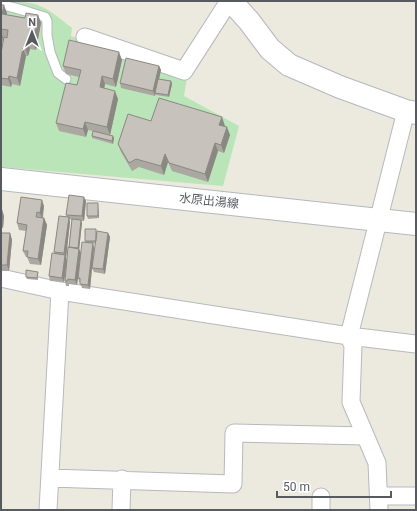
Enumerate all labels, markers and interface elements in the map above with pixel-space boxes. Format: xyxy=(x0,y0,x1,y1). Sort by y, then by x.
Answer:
north arrow xyxy=(12,12,52,52)
text: N xyxy=(28,16,36,29)
street label: 水原出湯線 xyxy=(178,191,240,211)
scale bar xyxy=(277,473,391,499)
text: 50 m xyxy=(283,480,310,494)

